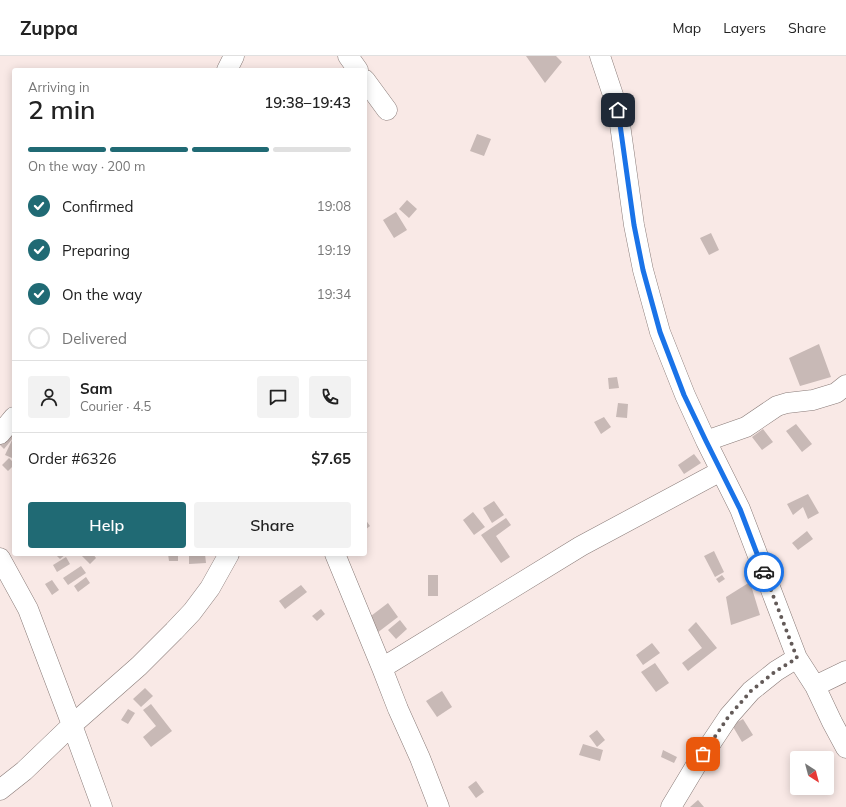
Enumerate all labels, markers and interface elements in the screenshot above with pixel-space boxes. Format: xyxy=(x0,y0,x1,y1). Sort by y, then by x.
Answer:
text: Zuppa xyxy=(20,16,78,40)
text: Map xyxy=(672,19,701,37)
text: Layers xyxy=(723,19,766,37)
text: Share xyxy=(788,19,826,37)
text: Arriving in xyxy=(28,79,90,95)
text: 2 min xyxy=(28,93,96,126)
text: 19:38–19:43 xyxy=(264,93,351,112)
pin xyxy=(601,93,635,127)
icon: home xyxy=(607,99,629,121)
text: On the way · 200 m xyxy=(28,158,145,174)
icon: check xyxy=(28,195,50,217)
text: Confirmed xyxy=(62,197,133,216)
text: 19:08 xyxy=(317,198,351,214)
icon: check xyxy=(28,239,50,261)
text: Preparing xyxy=(62,241,130,260)
text: 19:19 xyxy=(317,242,351,258)
icon: check xyxy=(28,283,50,305)
text: On the way xyxy=(62,285,142,304)
text: 19:34 xyxy=(317,286,351,302)
text: Delivered xyxy=(62,329,127,348)
button: person xyxy=(28,376,70,418)
button: chat xyxy=(257,376,299,418)
button: phone xyxy=(309,376,351,418)
text: Sam xyxy=(80,379,112,398)
text: Courier · 4.5 xyxy=(80,398,151,414)
text: Order #6326 xyxy=(28,449,116,468)
text: $7.65 xyxy=(311,449,351,468)
button: Help xyxy=(28,502,186,548)
button: Share xyxy=(194,502,351,548)
courier xyxy=(744,552,784,592)
icon: car xyxy=(753,561,775,583)
pin xyxy=(686,737,720,771)
icon: bag xyxy=(692,743,714,765)
north arrow xyxy=(790,751,834,795)
map controls xyxy=(790,751,834,795)

